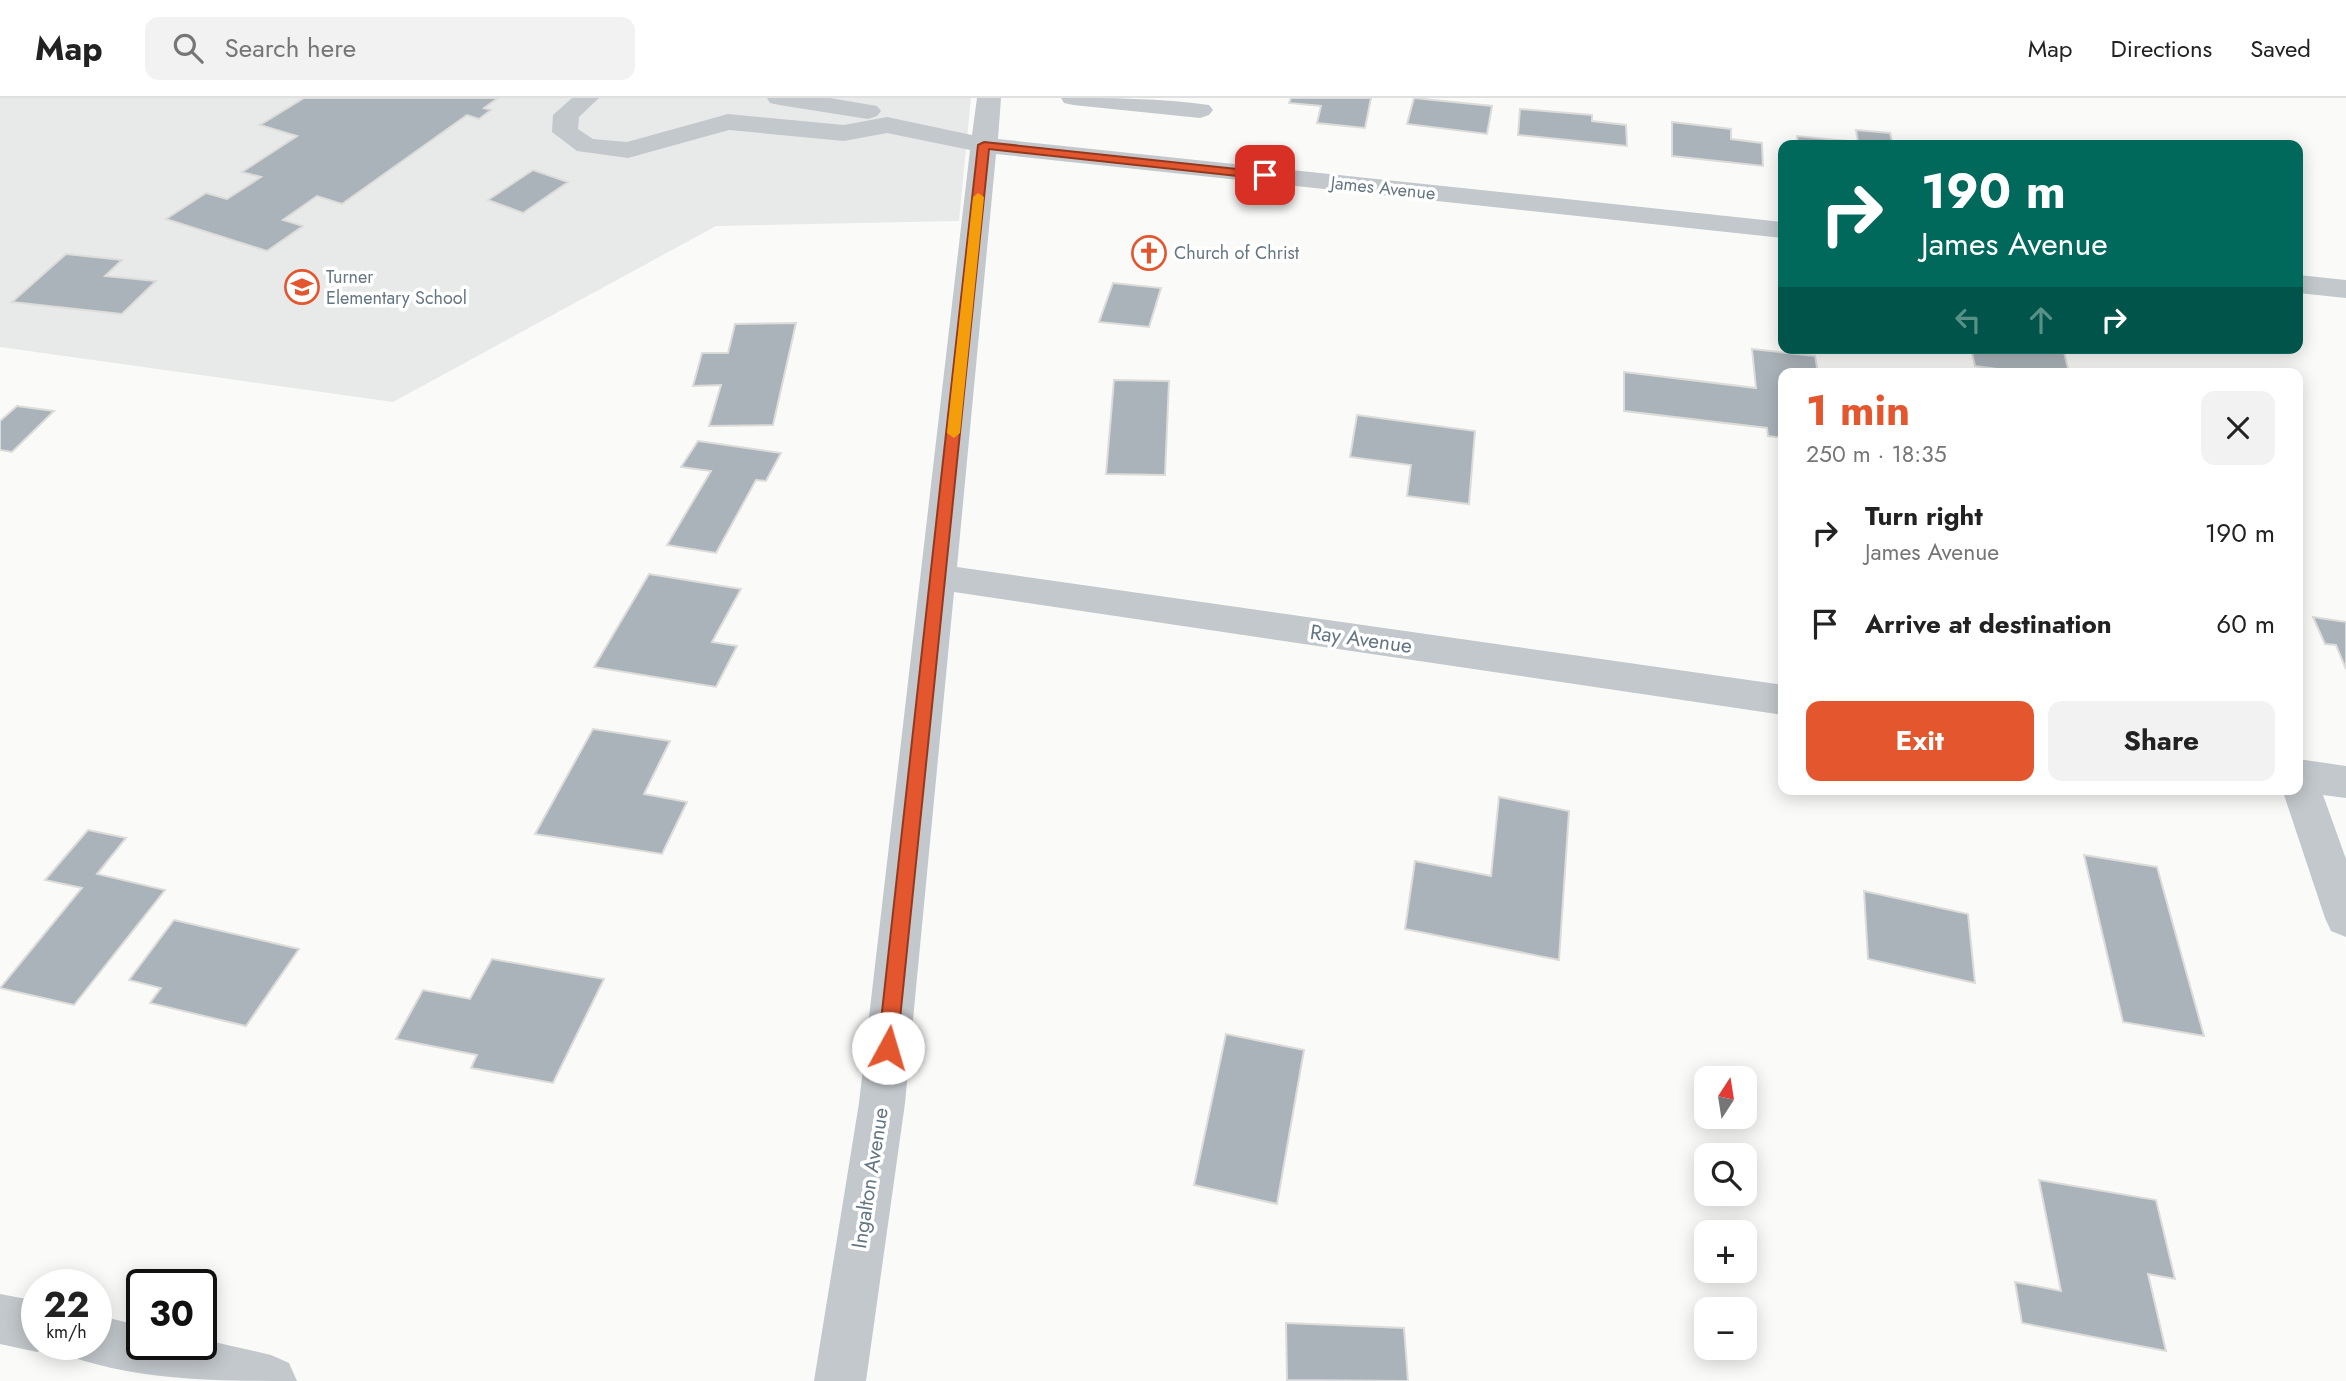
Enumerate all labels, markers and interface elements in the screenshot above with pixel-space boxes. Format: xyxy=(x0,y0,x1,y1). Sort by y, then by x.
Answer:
search box xyxy=(145,17,635,80)
text: Map xyxy=(35,25,103,72)
icon: search xyxy=(169,29,207,67)
text: Search here xyxy=(225,29,356,67)
text: Map xyxy=(2028,31,2073,66)
text: Directions xyxy=(2111,31,2212,66)
text: Saved xyxy=(2250,31,2311,66)
pin xyxy=(1235,145,1295,205)
icon: arrive xyxy=(1246,156,1284,194)
text: 190 m xyxy=(1921,156,2066,226)
icon: right xyxy=(1806,168,1897,259)
street label: James Avenue xyxy=(1327,169,1437,206)
text: James Avenue xyxy=(1921,221,2108,267)
church icon: Church of Christ xyxy=(1130,234,1168,272)
place label: Church of Christ xyxy=(1174,240,1300,266)
place label: Turner Elementary School xyxy=(326,264,467,311)
school or university icon: Turner Elementary School xyxy=(283,268,321,306)
icon: left xyxy=(1949,301,1987,339)
icon: ahead xyxy=(2022,301,2060,339)
icon: right xyxy=(2095,301,2133,339)
text: 1 min xyxy=(1806,380,1910,441)
button: close xyxy=(2201,391,2275,465)
text: 250 m · 18:35 xyxy=(1806,437,1947,471)
text: Turn right xyxy=(1865,497,1983,535)
icon: right xyxy=(1806,514,1844,552)
text: 190 m xyxy=(2205,514,2275,552)
text: James Avenue xyxy=(1865,535,1999,569)
icon: arrive xyxy=(1806,605,1844,643)
text: Arrive at destination xyxy=(1865,605,2112,643)
text: 60 m xyxy=(2216,605,2275,643)
street label: Ray Avenue xyxy=(1308,617,1414,661)
button: Exit xyxy=(1806,701,2034,781)
button: Share xyxy=(2048,701,2275,781)
position arrow xyxy=(851,1011,925,1085)
north arrow xyxy=(1694,1066,1757,1129)
map controls xyxy=(1694,1066,1757,1360)
street label: Ingalton Avenue xyxy=(844,1105,896,1251)
button: search xyxy=(1694,1143,1757,1206)
button: + xyxy=(1694,1220,1757,1283)
speed limit sign: 30 xyxy=(126,1269,217,1360)
text: 22 xyxy=(44,1280,89,1330)
button: − xyxy=(1694,1297,1757,1360)
text: km/h xyxy=(46,1319,87,1345)

